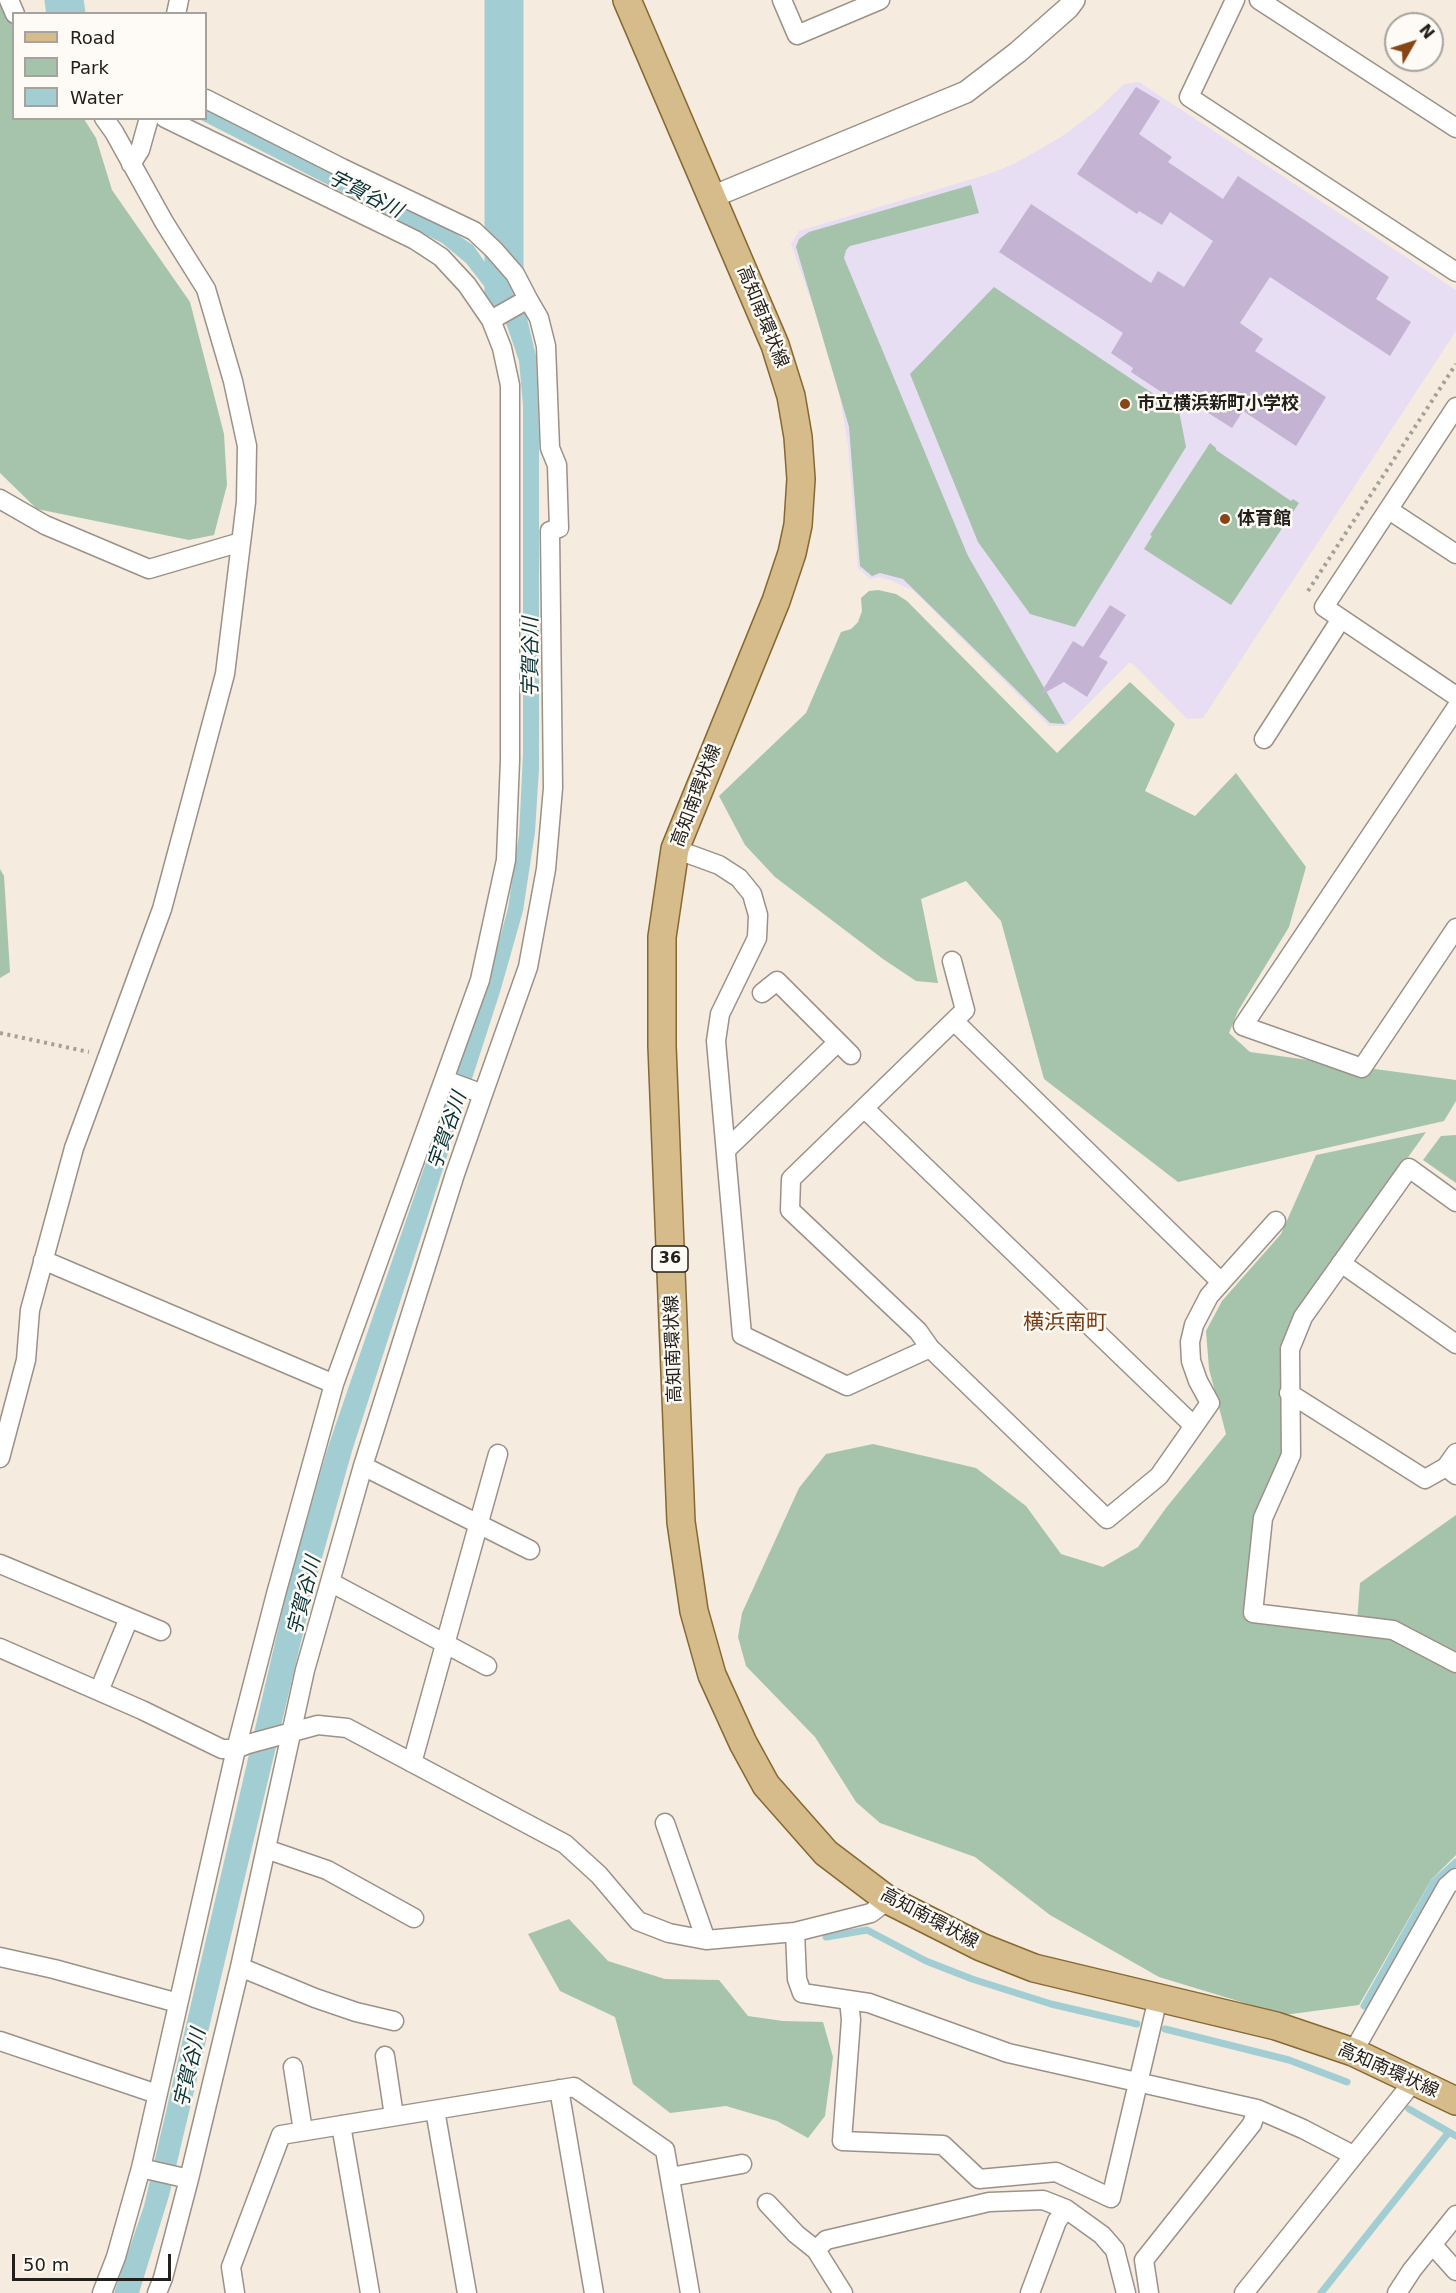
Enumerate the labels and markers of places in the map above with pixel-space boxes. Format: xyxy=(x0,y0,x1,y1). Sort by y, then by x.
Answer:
place label: 市立横浜新町小学校 xyxy=(1137,393,1299,415)
marker: 市立横浜新町小学校 xyxy=(1118,397,1132,411)
place label: 体育館 xyxy=(1237,508,1291,530)
marker: 体育館 xyxy=(1218,512,1232,526)

